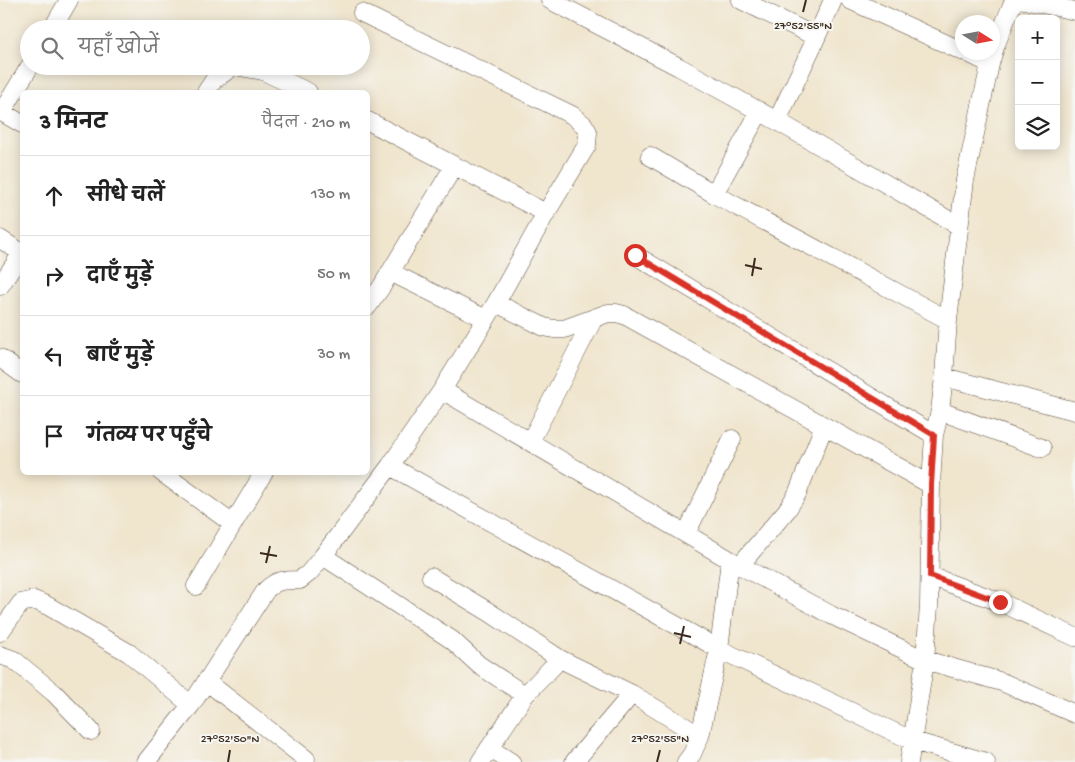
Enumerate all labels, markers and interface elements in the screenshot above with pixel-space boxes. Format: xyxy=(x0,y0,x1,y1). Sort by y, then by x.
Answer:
north arrow xyxy=(955,15,1000,60)
map controls xyxy=(1015,15,1060,150)
button: + xyxy=(1015,15,1060,60)
search box xyxy=(20,20,370,75)
text: 27°52'55"N xyxy=(774,20,832,34)
icon: search xyxy=(38,34,66,62)
text: यहाँ खोजें xyxy=(78,38,159,61)
button: − xyxy=(1015,60,1060,105)
button: layers xyxy=(1015,105,1060,150)
text: 3 मिनट xyxy=(40,112,107,137)
text: पैदल · 210 m xyxy=(262,115,350,134)
icon: ahead xyxy=(40,182,68,210)
text: सीधे चलें xyxy=(87,186,164,209)
text: 130 m xyxy=(311,186,350,205)
route start xyxy=(624,244,647,267)
icon: right xyxy=(40,262,68,290)
text: दाएँ मुड़ें xyxy=(87,266,153,289)
text: 50 m xyxy=(317,266,350,285)
icon: left xyxy=(40,342,68,370)
text: बाएँ मुड़ें xyxy=(87,346,153,369)
text: 30 m xyxy=(317,346,350,365)
icon: arrive xyxy=(40,422,68,450)
text: गंतव्य पर पहुँचे xyxy=(87,426,211,449)
route end xyxy=(989,591,1012,614)
text: 27°52'50"N xyxy=(201,733,260,747)
text: 27°52'55"N xyxy=(631,733,689,747)

